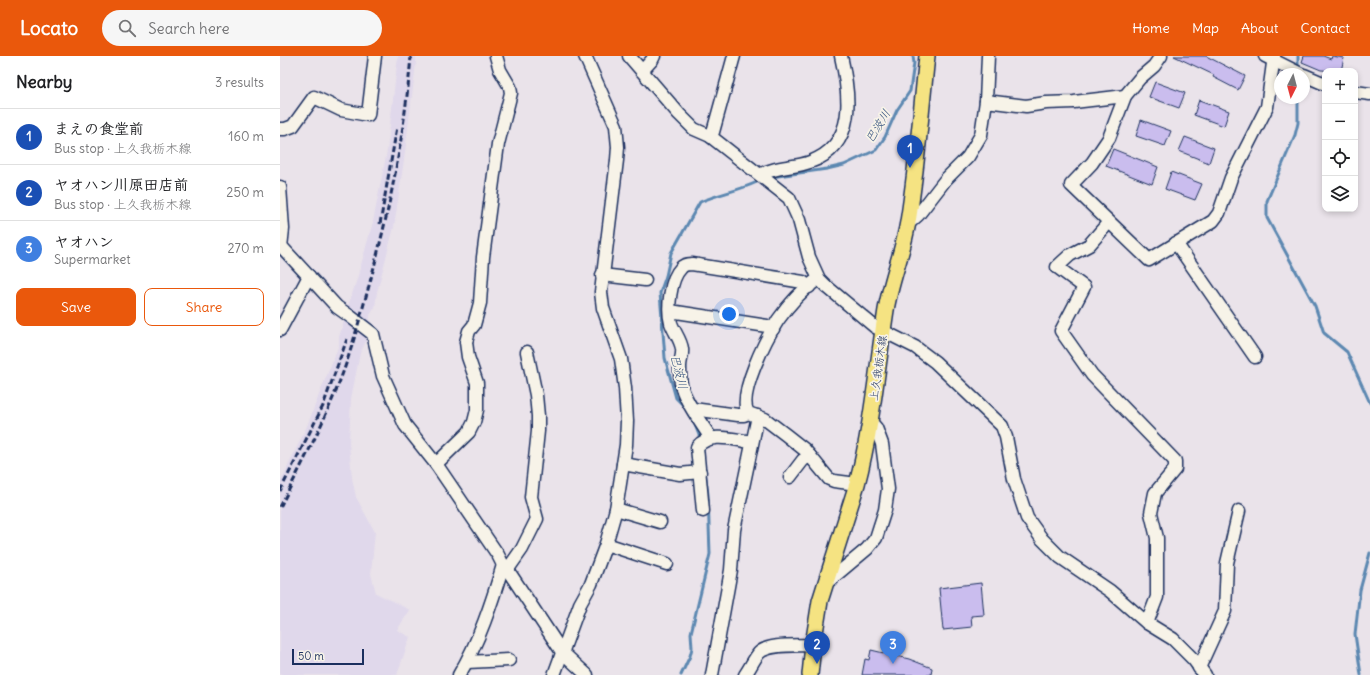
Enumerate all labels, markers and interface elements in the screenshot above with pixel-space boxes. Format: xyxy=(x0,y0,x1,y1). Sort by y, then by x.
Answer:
search box xyxy=(102,10,382,46)
text: Locato xyxy=(20,16,78,40)
icon: search xyxy=(116,17,138,39)
text: Search here xyxy=(148,19,230,38)
text: Home xyxy=(1132,19,1170,37)
text: Map xyxy=(1192,19,1219,37)
text: About xyxy=(1241,19,1279,37)
text: Contact xyxy=(1301,19,1350,37)
north arrow xyxy=(1274,68,1310,104)
map controls xyxy=(1322,68,1358,212)
button: + xyxy=(1322,68,1358,104)
text: Nearby xyxy=(16,71,72,93)
text: 3 results xyxy=(215,74,264,91)
button: − xyxy=(1322,104,1358,140)
water label: 巴波川 xyxy=(862,106,893,145)
text: まえの食堂前 xyxy=(54,119,144,138)
text: 1 xyxy=(26,128,32,145)
text: 160 m xyxy=(228,128,264,145)
pin: 1 xyxy=(897,135,923,168)
text: Bus stop · 上久我栃木線 xyxy=(54,140,191,157)
button: locate xyxy=(1322,140,1358,176)
text: ヤオハン川原田店前 xyxy=(54,175,189,194)
button: layers xyxy=(1322,176,1358,212)
text: 2 xyxy=(25,184,33,201)
text: 250 m xyxy=(226,184,264,201)
text: Bus stop · 上久我栃木線 xyxy=(54,196,191,213)
text: ヤオハン xyxy=(54,232,114,251)
text: 3 xyxy=(25,240,33,257)
text: 270 m xyxy=(227,240,264,257)
text: Supermarket xyxy=(54,251,131,268)
button: Save xyxy=(16,288,136,326)
button: Share xyxy=(144,288,264,326)
your location xyxy=(719,304,739,324)
street label: 上久我栃木線 xyxy=(866,334,890,402)
water label: 巴波川 xyxy=(668,353,691,391)
pin: 2 xyxy=(804,631,830,664)
pin: 3 xyxy=(880,631,906,664)
scale bar xyxy=(292,647,364,666)
text: 50 m xyxy=(298,649,324,663)

